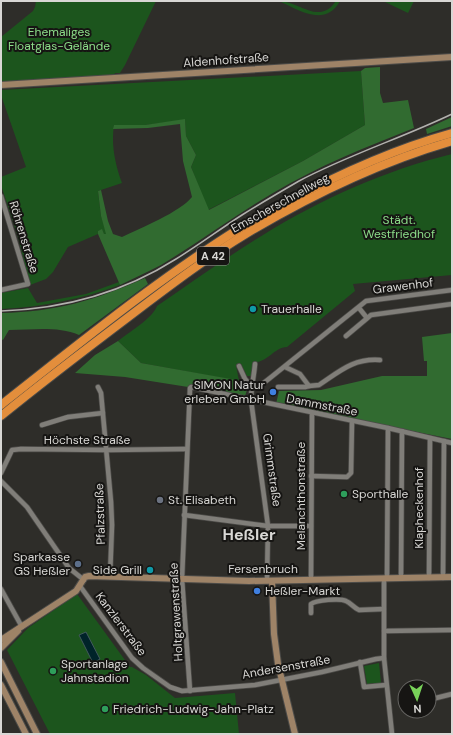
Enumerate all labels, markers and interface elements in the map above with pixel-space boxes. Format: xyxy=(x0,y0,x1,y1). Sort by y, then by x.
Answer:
park label: Ehemaliges Floatglas-Gelände xyxy=(8,24,110,54)
street label: Aldenhofstraße xyxy=(183,49,270,71)
street label: Emscherschnellweg xyxy=(228,169,332,237)
street label: Röhrenstraße xyxy=(5,199,43,275)
park label: Städt. Westfriedhof xyxy=(363,212,435,242)
road number: A 42 xyxy=(197,247,229,265)
street label: Grawenhof xyxy=(372,274,434,298)
place label: Trauerhalle xyxy=(261,301,322,317)
marker: Trauerhalle xyxy=(248,304,258,314)
place label: SIMON Natur erleben GmbH xyxy=(184,377,266,407)
marker: SIMON Natur erleben GmbH xyxy=(268,387,278,397)
street label: Dammstraße xyxy=(285,390,359,420)
street label: Höchste Straße xyxy=(44,432,130,448)
street label: Grimmstraße xyxy=(259,432,285,508)
street label: Melanchthonstraße xyxy=(293,442,309,550)
street label: Klapheckenhof xyxy=(411,467,427,549)
street label: Pfalzstraße xyxy=(91,483,109,545)
place label: Sporthalle xyxy=(352,486,409,502)
marker: Sporthalle xyxy=(339,489,349,499)
place label: St. Elisabeth xyxy=(168,492,236,508)
marker: St. Elisabeth xyxy=(155,495,165,505)
district label: Heßler xyxy=(223,524,276,545)
place label: Sparkasse GS Heßler xyxy=(13,549,71,579)
marker: Sparkasse GS Heßler xyxy=(73,559,83,569)
street label: Fersenbruch xyxy=(228,561,298,577)
place label: Side Grill xyxy=(93,562,142,578)
street label: Holtgrawenstraße xyxy=(165,562,187,662)
marker: Side Grill xyxy=(145,565,155,575)
place label: Heßler-Markt xyxy=(265,583,340,599)
marker: Heßler-Markt xyxy=(252,586,262,596)
street label: Kanzlerstraße xyxy=(92,589,150,659)
street label: Andersenstraße xyxy=(241,651,332,683)
place label: Sportanlage Jahnstadion xyxy=(61,656,129,686)
marker: Sportanlage Jahnstadion xyxy=(48,666,58,676)
north arrow xyxy=(397,679,437,719)
place label: Friedrich-Ludwig-Jahn-Platz xyxy=(113,701,274,717)
text: N xyxy=(413,702,422,716)
marker: Friedrich-Ludwig-Jahn-Platz xyxy=(100,704,110,714)

